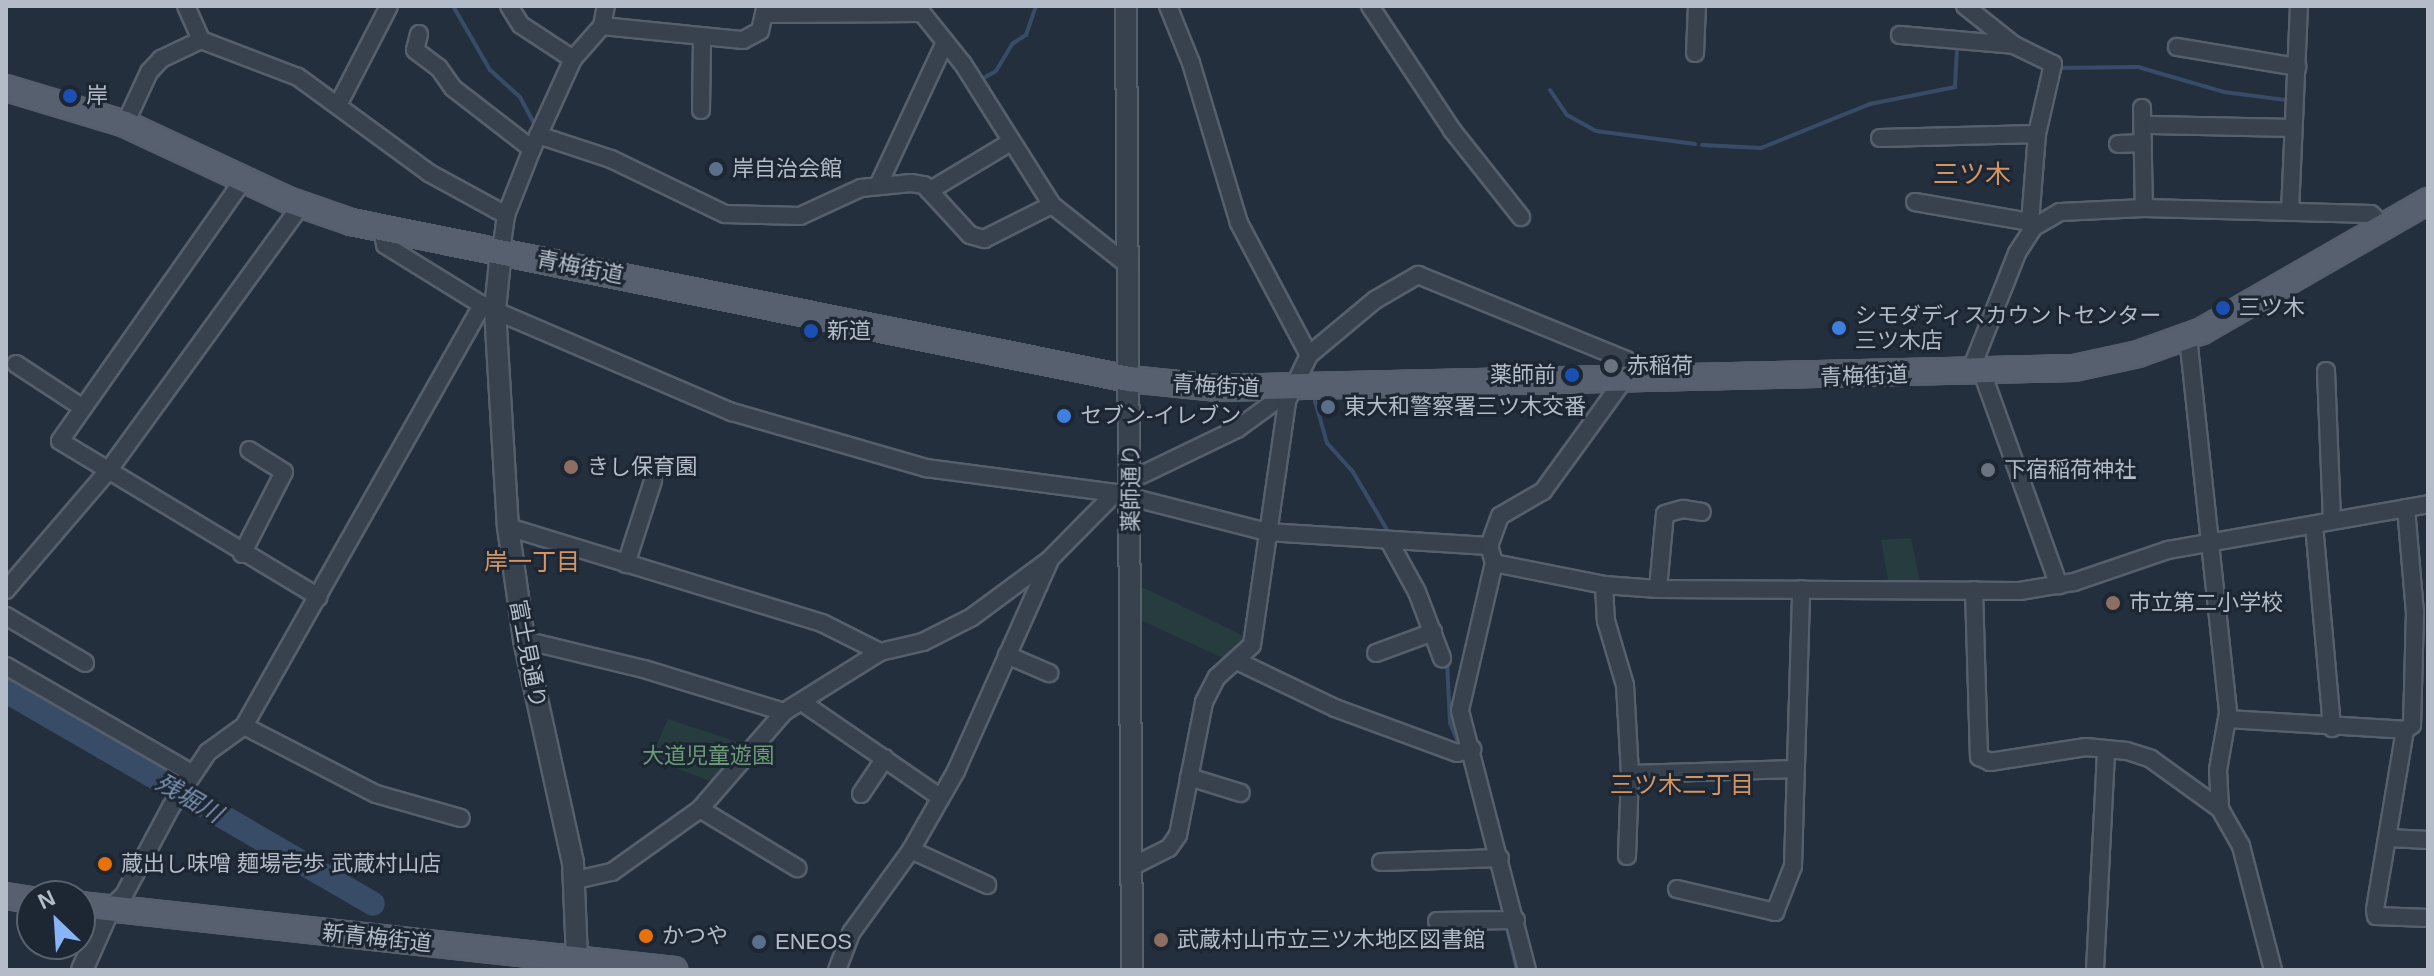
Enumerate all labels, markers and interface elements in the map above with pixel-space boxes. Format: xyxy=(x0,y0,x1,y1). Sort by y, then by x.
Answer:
place label: 岸 xyxy=(86,83,108,109)
marker: 岸 xyxy=(61,87,79,105)
place label: 岸自治会館 xyxy=(732,156,842,182)
district label: 三ツ木 xyxy=(1933,159,2011,191)
marker: 岸自治会館 xyxy=(707,160,725,178)
street label: 青梅街道 xyxy=(534,246,626,288)
place label: 三ツ木 xyxy=(2239,295,2305,321)
marker: 三ツ木 xyxy=(2214,299,2232,317)
place label: シモダディスカウントセンター 三ツ木店 xyxy=(1855,302,2163,354)
place label: 新道 xyxy=(827,318,871,344)
marker: シモダディスカウントセンター 三ツ木店 xyxy=(1830,319,1848,337)
marker: 新道 xyxy=(802,322,820,340)
place label: 赤稲荷 xyxy=(1627,353,1693,379)
marker: 赤稲荷 xyxy=(1602,357,1620,375)
street label: 青梅街道 xyxy=(1820,361,1908,391)
place label: 薬師前 xyxy=(1490,362,1556,388)
marker: 薬師前 xyxy=(1563,366,1581,384)
street label: 青梅街道 xyxy=(1171,371,1261,401)
place label: 東大和警察署三ツ木交番 xyxy=(1344,394,1586,420)
marker: 東大和警察署三ツ木交番 xyxy=(1319,398,1337,416)
place label: セブン-イレブン xyxy=(1080,403,1241,429)
marker: セブン-イレブン xyxy=(1055,407,1073,425)
street label: 薬師通り xyxy=(1118,444,1144,532)
place label: きし保育園 xyxy=(587,454,697,480)
place label: 下宿稲荷神社 xyxy=(2004,457,2136,483)
marker: きし保育園 xyxy=(562,458,580,476)
marker: 下宿稲荷神社 xyxy=(1979,461,1997,479)
district label: 岸一丁目 xyxy=(484,548,580,576)
place label: 市立第二小学校 xyxy=(2129,590,2283,616)
marker: 市立第二小学校 xyxy=(2104,594,2122,612)
street label: 富士見通り xyxy=(505,597,551,711)
park label: 大道児童遊園 xyxy=(642,743,774,769)
water label: 残堀川 xyxy=(151,768,227,828)
district label: 三ツ木二丁目 xyxy=(1610,771,1754,799)
place label: 蔵出し味噌 麺場壱歩 武蔵村山店 xyxy=(121,851,441,877)
marker: 蔵出し味噌 麺場壱歩 武蔵村山店 xyxy=(96,855,114,873)
north arrow xyxy=(16,880,96,960)
text: N xyxy=(34,885,59,914)
street label: 新青梅街道 xyxy=(321,919,433,957)
place label: かつや xyxy=(662,923,728,949)
marker: かつや xyxy=(637,927,655,945)
place label: 武蔵村山市立三ツ木地区図書館 xyxy=(1177,927,1485,953)
place label: ENEOS xyxy=(775,929,852,955)
marker: 武蔵村山市立三ツ木地区図書館 xyxy=(1152,931,1170,949)
marker: ENEOS xyxy=(750,933,768,951)

